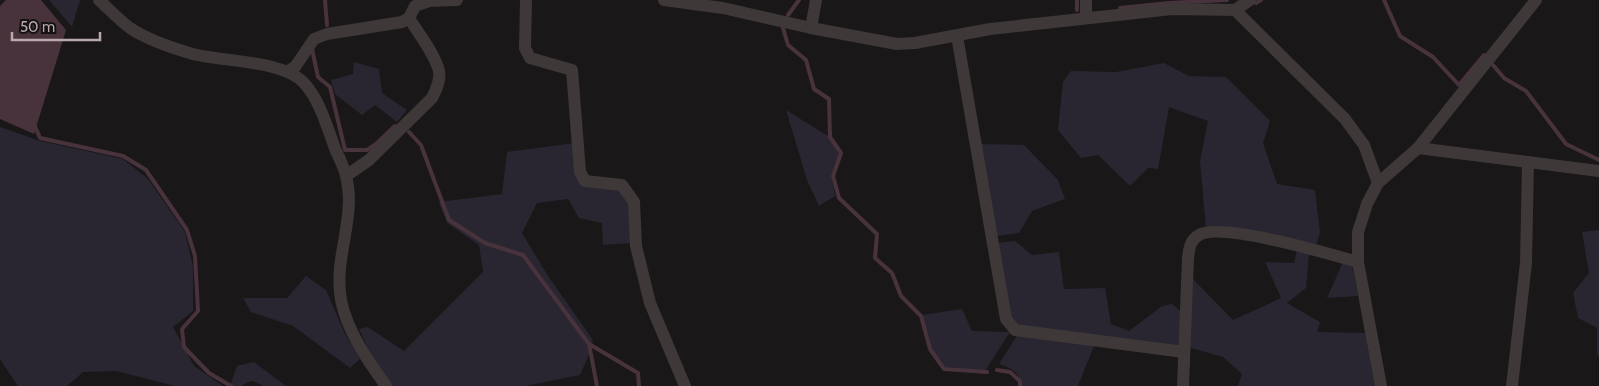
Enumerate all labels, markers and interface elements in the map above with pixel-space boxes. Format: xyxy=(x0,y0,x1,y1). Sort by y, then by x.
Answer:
scale bar xyxy=(12,10,100,42)
text: 50 m xyxy=(20,18,55,36)

